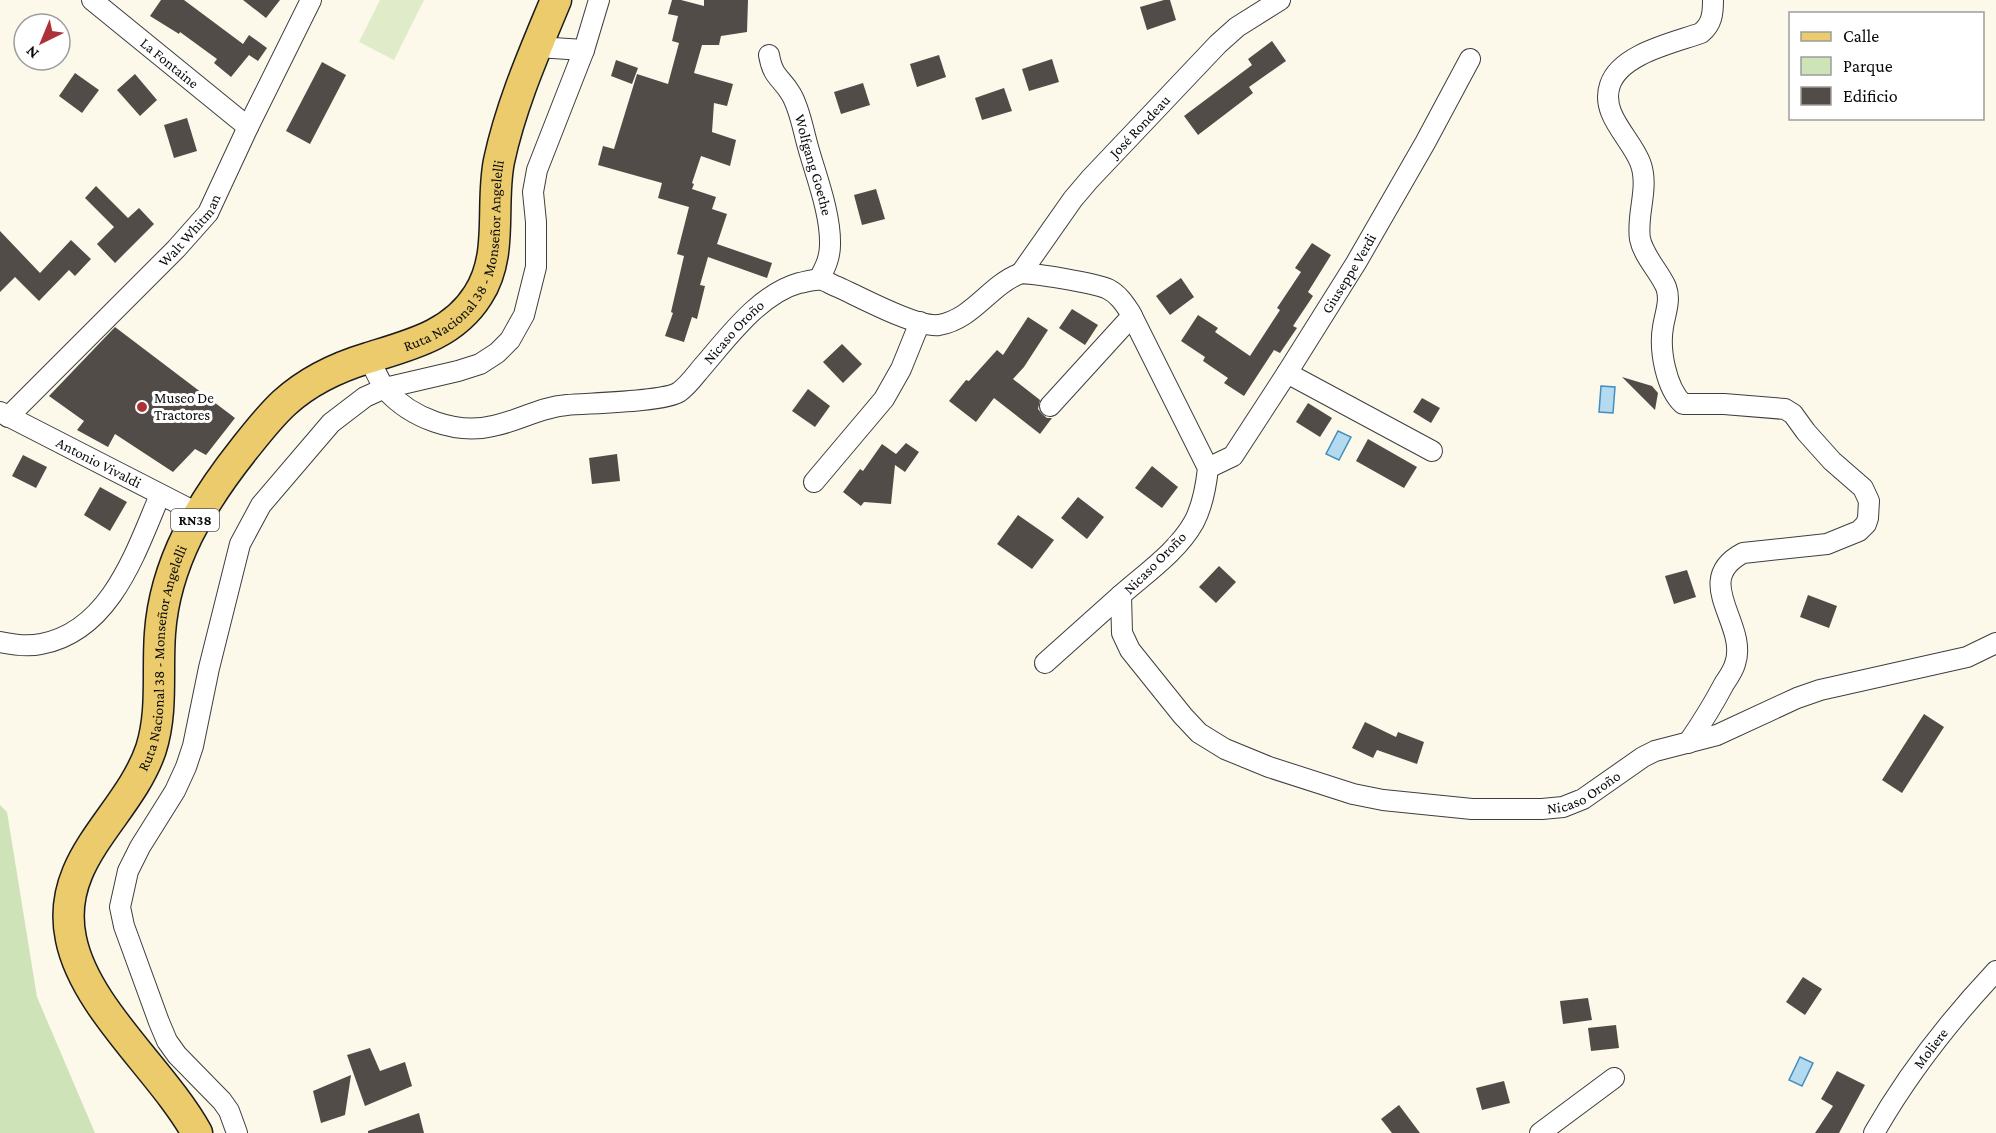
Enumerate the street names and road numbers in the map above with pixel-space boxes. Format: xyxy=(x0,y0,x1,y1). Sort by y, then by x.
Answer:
street label: La Fontaine xyxy=(137,35,202,92)
street label: José Rondeau xyxy=(1105,92,1173,163)
street label: Wolfgang Goethe xyxy=(792,113,835,217)
street label: Ruta Nacional 38 - Monseñor Angelelli xyxy=(401,159,507,354)
street label: Walt Whitman xyxy=(155,191,224,270)
street label: Giuseppe Verdi xyxy=(1318,231,1379,316)
street label: Nicaso Oroño xyxy=(700,297,767,367)
street label: Antonio Vivaldi xyxy=(54,434,144,491)
road number: RN38 xyxy=(171,509,219,531)
street label: Nicaso Oroño xyxy=(1121,529,1189,597)
street label: Ruta Nacional 38 - Monseñor Angelelli xyxy=(135,543,190,774)
street label: Nicaso Oroño xyxy=(1546,767,1623,816)
street label: Moliere xyxy=(1910,1025,1951,1071)

